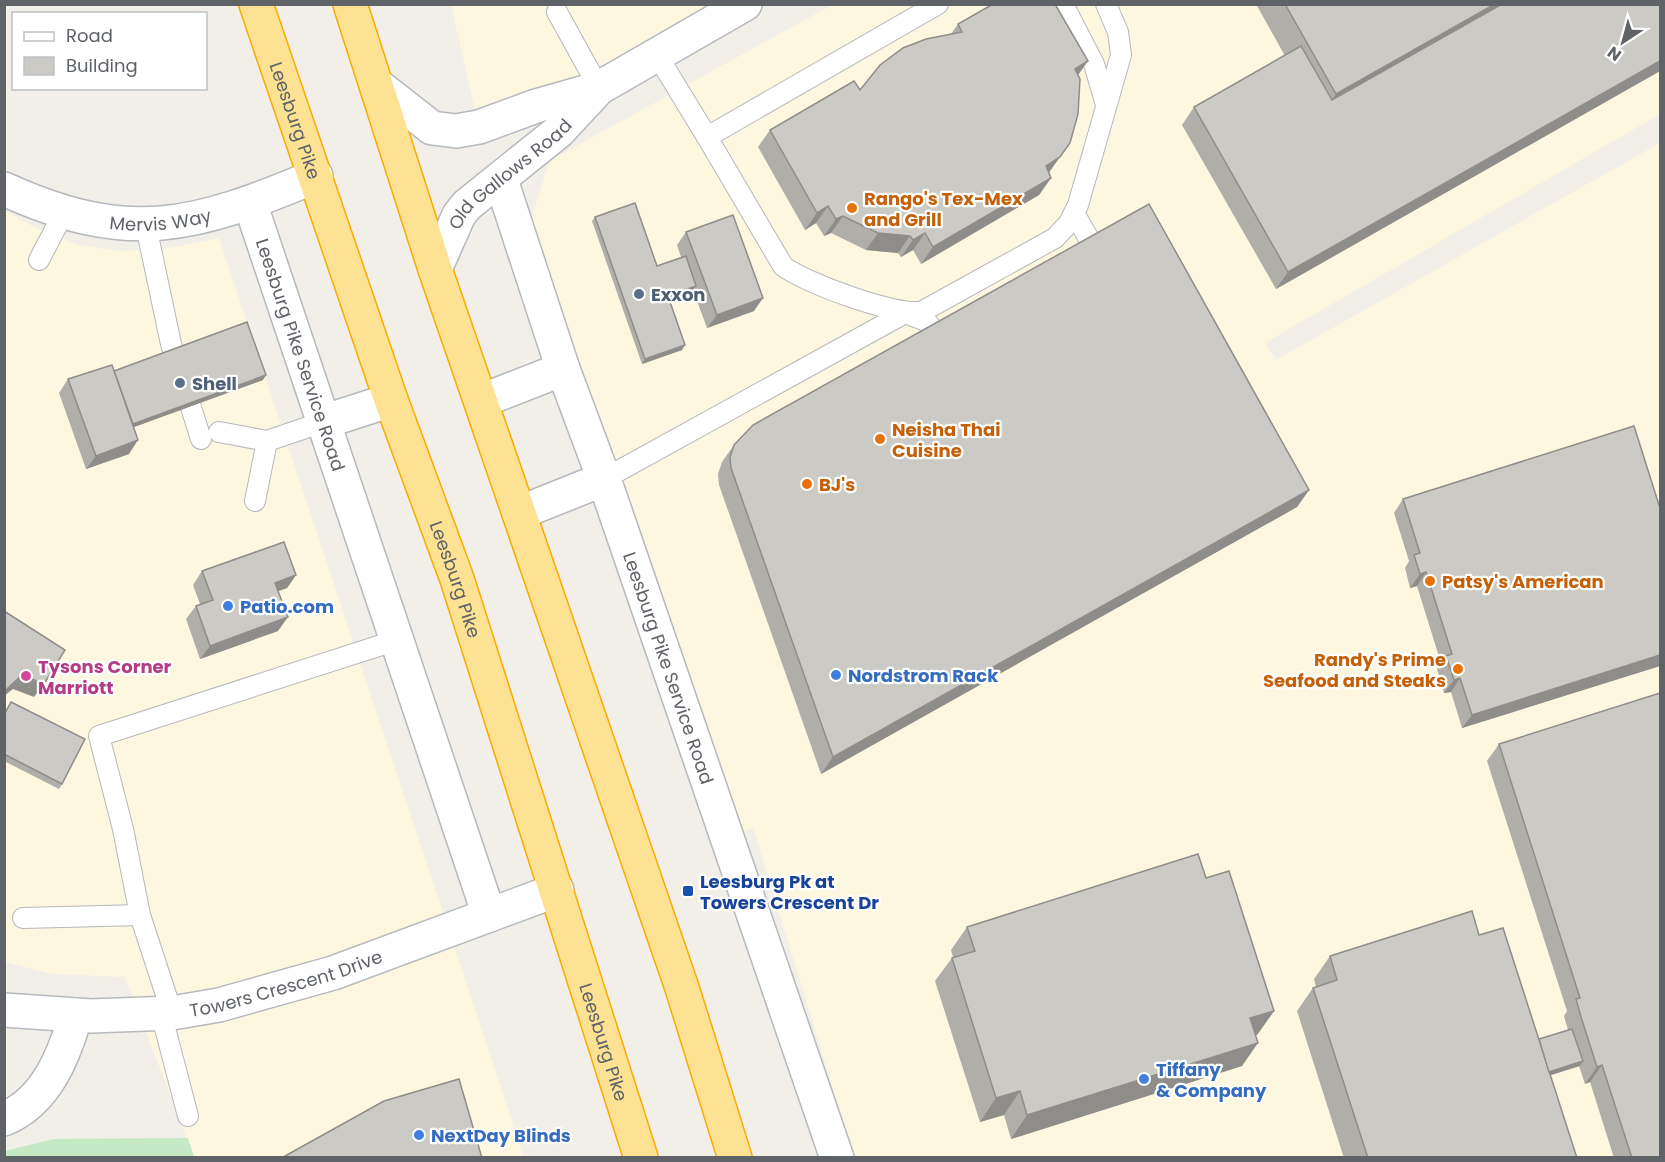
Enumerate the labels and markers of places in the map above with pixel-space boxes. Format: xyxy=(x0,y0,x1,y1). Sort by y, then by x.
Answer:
place label: Rango's Tex-Mex and Grill xyxy=(864,186,1023,232)
marker: Rango's Tex-Mex and Grill xyxy=(845,201,859,215)
place label: Exxon xyxy=(651,282,706,307)
marker: Exxon xyxy=(632,287,646,301)
place label: Shell xyxy=(192,371,237,396)
marker: Shell xyxy=(173,376,187,390)
place label: Neisha Thai Cuisine xyxy=(892,417,1000,463)
marker: Neisha Thai Cuisine xyxy=(873,432,887,446)
place label: BJ's xyxy=(819,472,855,497)
marker: BJ's xyxy=(800,477,814,491)
place label: Patsy's American xyxy=(1442,569,1604,594)
marker: Patsy's American xyxy=(1423,574,1437,588)
place label: Patio.com xyxy=(240,594,334,619)
marker: Patio.com xyxy=(221,599,235,613)
place label: Randy's Prime Seafood and Steaks xyxy=(1263,647,1446,693)
place label: Tysons Corner Marriott xyxy=(38,654,172,700)
marker: Randy's Prime Seafood and Steaks xyxy=(1451,662,1465,676)
place label: Nordstrom Rack xyxy=(848,663,999,688)
marker: Nordstrom Rack xyxy=(829,668,843,682)
marker: Tysons Corner Marriott xyxy=(19,669,33,683)
place label: Leesburg Pk at Towers Crescent Dr xyxy=(700,869,879,915)
marker: Leesburg Pk at Towers Crescent Dr xyxy=(681,884,695,898)
place label: Tiffany & Company xyxy=(1156,1057,1267,1103)
marker: Tiffany & Company xyxy=(1137,1072,1151,1086)
place label: NextDay Blinds xyxy=(431,1123,571,1148)
marker: NextDay Blinds xyxy=(412,1128,426,1142)

